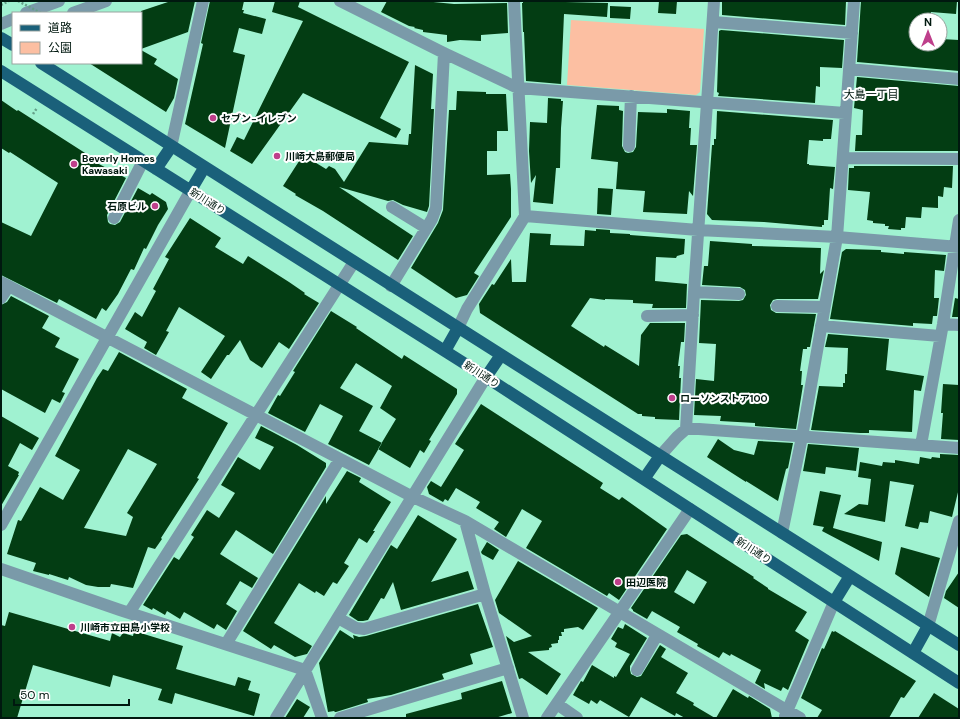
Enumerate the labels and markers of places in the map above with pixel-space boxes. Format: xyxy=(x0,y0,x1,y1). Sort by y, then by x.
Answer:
place label: セブン-イレブン xyxy=(221,112,297,125)
marker: セブン-イレブン xyxy=(208,113,218,123)
place label: 川崎大島郵便局 xyxy=(285,150,355,163)
marker: 川崎大島郵便局 xyxy=(272,151,282,161)
place label: Beverly Homes Kawasaki xyxy=(82,152,155,177)
marker: Beverly Homes Kawasaki xyxy=(69,159,79,169)
place label: 石原ビル xyxy=(107,200,147,213)
marker: 石原ビル xyxy=(150,201,160,211)
place label: ローソンストア100 xyxy=(680,392,768,405)
marker: ローソンストア100 xyxy=(667,393,677,403)
place label: 田辺医院 xyxy=(626,576,666,589)
marker: 田辺医院 xyxy=(613,577,623,587)
place label: 川崎市立田島小学校 xyxy=(80,621,170,634)
marker: 川崎市立田島小学校 xyxy=(67,622,77,632)

